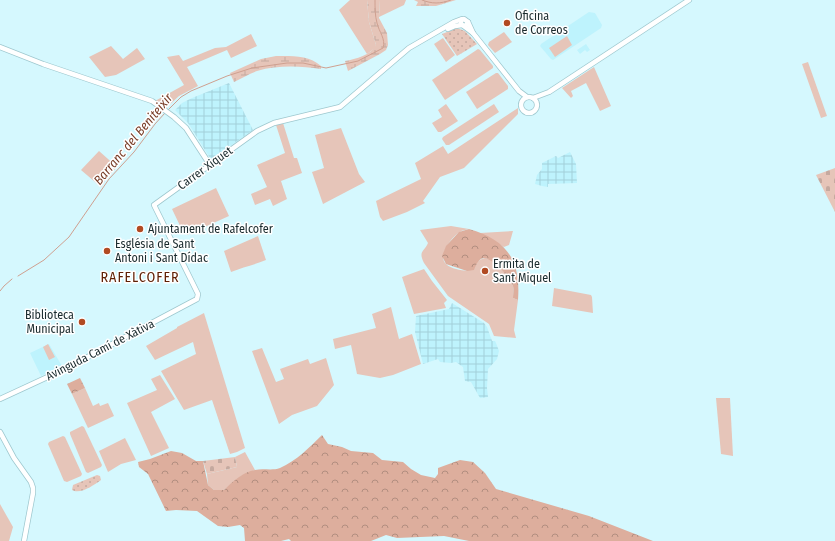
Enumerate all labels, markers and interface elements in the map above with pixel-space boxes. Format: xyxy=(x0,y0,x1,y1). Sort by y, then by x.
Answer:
place label: Oficina de Correos xyxy=(515,9,568,37)
marker: Oficina de Correos xyxy=(502,18,512,28)
water label: Barranc del Beniteixir xyxy=(91,90,176,188)
street label: Carrer Xiquet xyxy=(175,143,235,193)
place label: Ajuntament de Rafelcofer xyxy=(148,222,274,236)
marker: Ajuntament de Rafelcofer xyxy=(135,224,145,234)
place label: Església de Sant Antoni i Sant Dídac xyxy=(115,237,208,265)
marker: Església de Sant Antoni i Sant Dídac xyxy=(102,246,112,256)
place label: Ermita de Sant Miquel xyxy=(493,257,551,285)
marker: Ermita de Sant Miquel xyxy=(480,266,490,276)
district label: RAFELCOFER xyxy=(100,269,180,286)
place label: Biblioteca Municipal xyxy=(25,308,74,336)
street label: Avinguda Camí de Xàtiva xyxy=(43,317,157,383)
marker: Biblioteca Municipal xyxy=(77,317,87,327)

